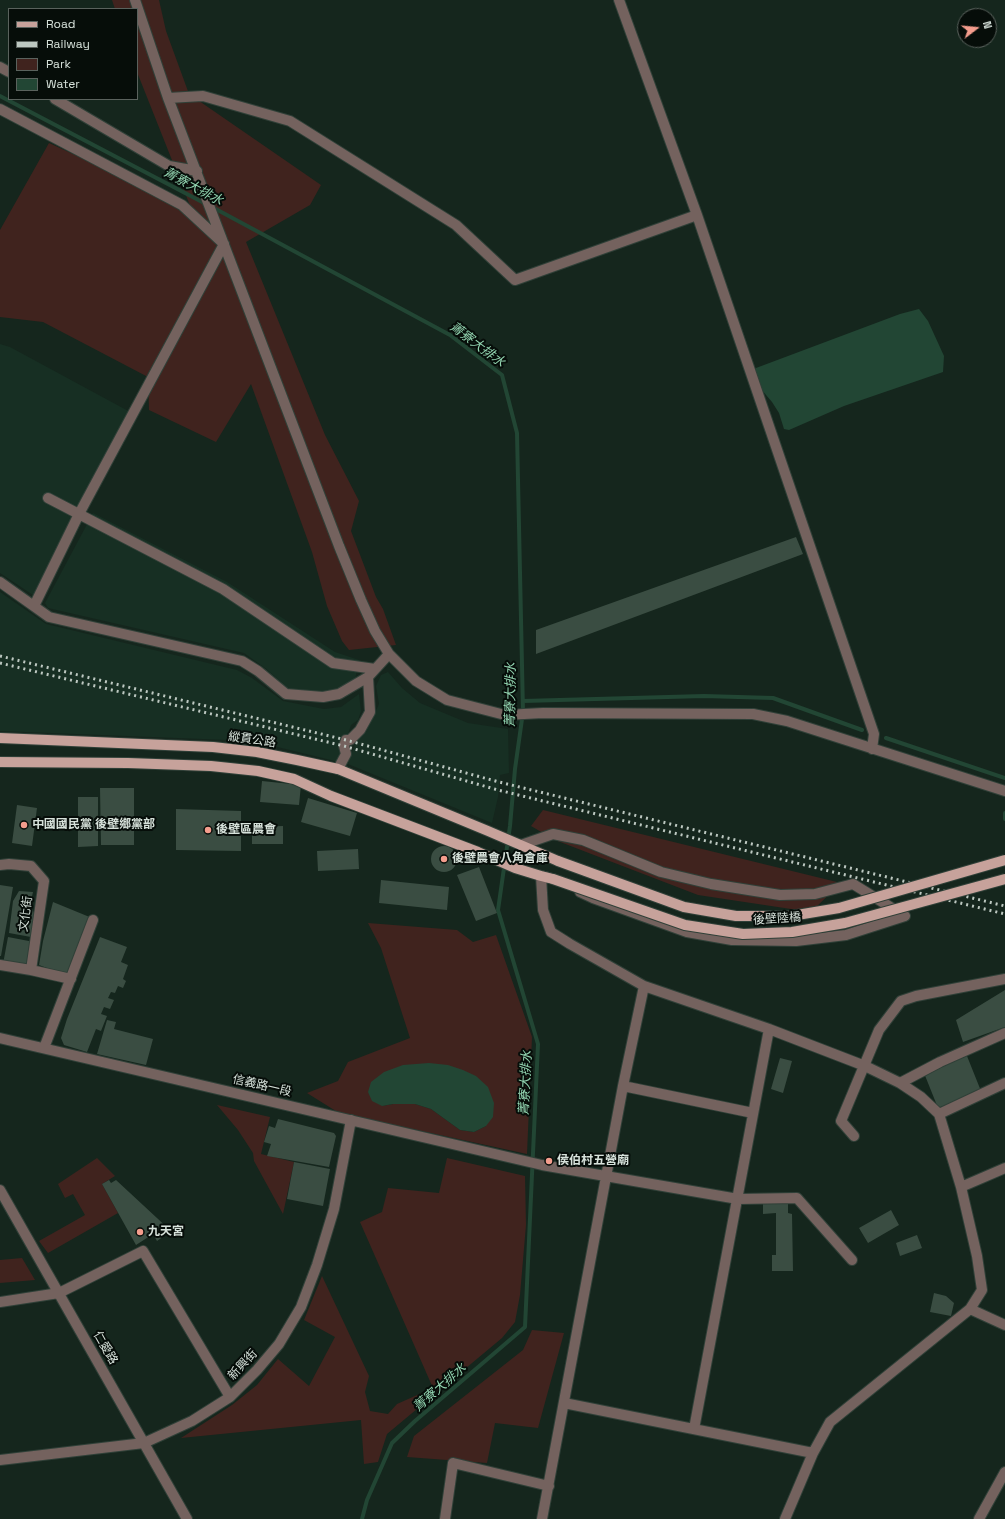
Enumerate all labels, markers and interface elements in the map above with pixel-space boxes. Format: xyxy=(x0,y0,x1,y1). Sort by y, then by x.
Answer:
legend xyxy=(8,8,138,100)
north arrow xyxy=(957,8,997,48)
text: Road xyxy=(46,16,75,32)
text: N xyxy=(980,19,995,30)
text: Railway xyxy=(46,36,90,52)
text: Park xyxy=(46,56,71,72)
text: Water xyxy=(46,76,80,92)
water label: 菁寮大排水 xyxy=(161,165,225,209)
water label: 菁寮大排水 xyxy=(446,319,508,371)
water label: 菁寮大排水 xyxy=(503,662,519,728)
street label: 縱貫公路 xyxy=(227,730,277,750)
place label: 中國國民黨 後壁鄉黨部 xyxy=(32,818,155,832)
marker: 中國國民黨 後壁鄉黨部 xyxy=(19,820,29,830)
place label: 後壁區農會 xyxy=(216,823,276,837)
marker: 後壁區農會 xyxy=(203,825,213,835)
place label: 後壁農會八角倉庫 xyxy=(452,852,548,866)
marker: 後壁農會八角倉庫 xyxy=(439,854,449,864)
street label: 文化街 xyxy=(16,895,36,933)
street label: 後壁陸橋 xyxy=(753,910,801,928)
water label: 菁寮大排水 xyxy=(517,1050,535,1116)
street label: 信義路一段 xyxy=(231,1072,293,1100)
place label: 侯伯村五營廟 xyxy=(557,1154,629,1168)
marker: 侯伯村五營廟 xyxy=(544,1156,554,1166)
place label: 九天宮 xyxy=(148,1225,184,1239)
marker: 九天宮 xyxy=(135,1227,145,1237)
street label: 仁愛路 xyxy=(90,1329,120,1367)
street label: 新興街 xyxy=(225,1347,261,1383)
water label: 菁寮大排水 xyxy=(410,1361,470,1415)

